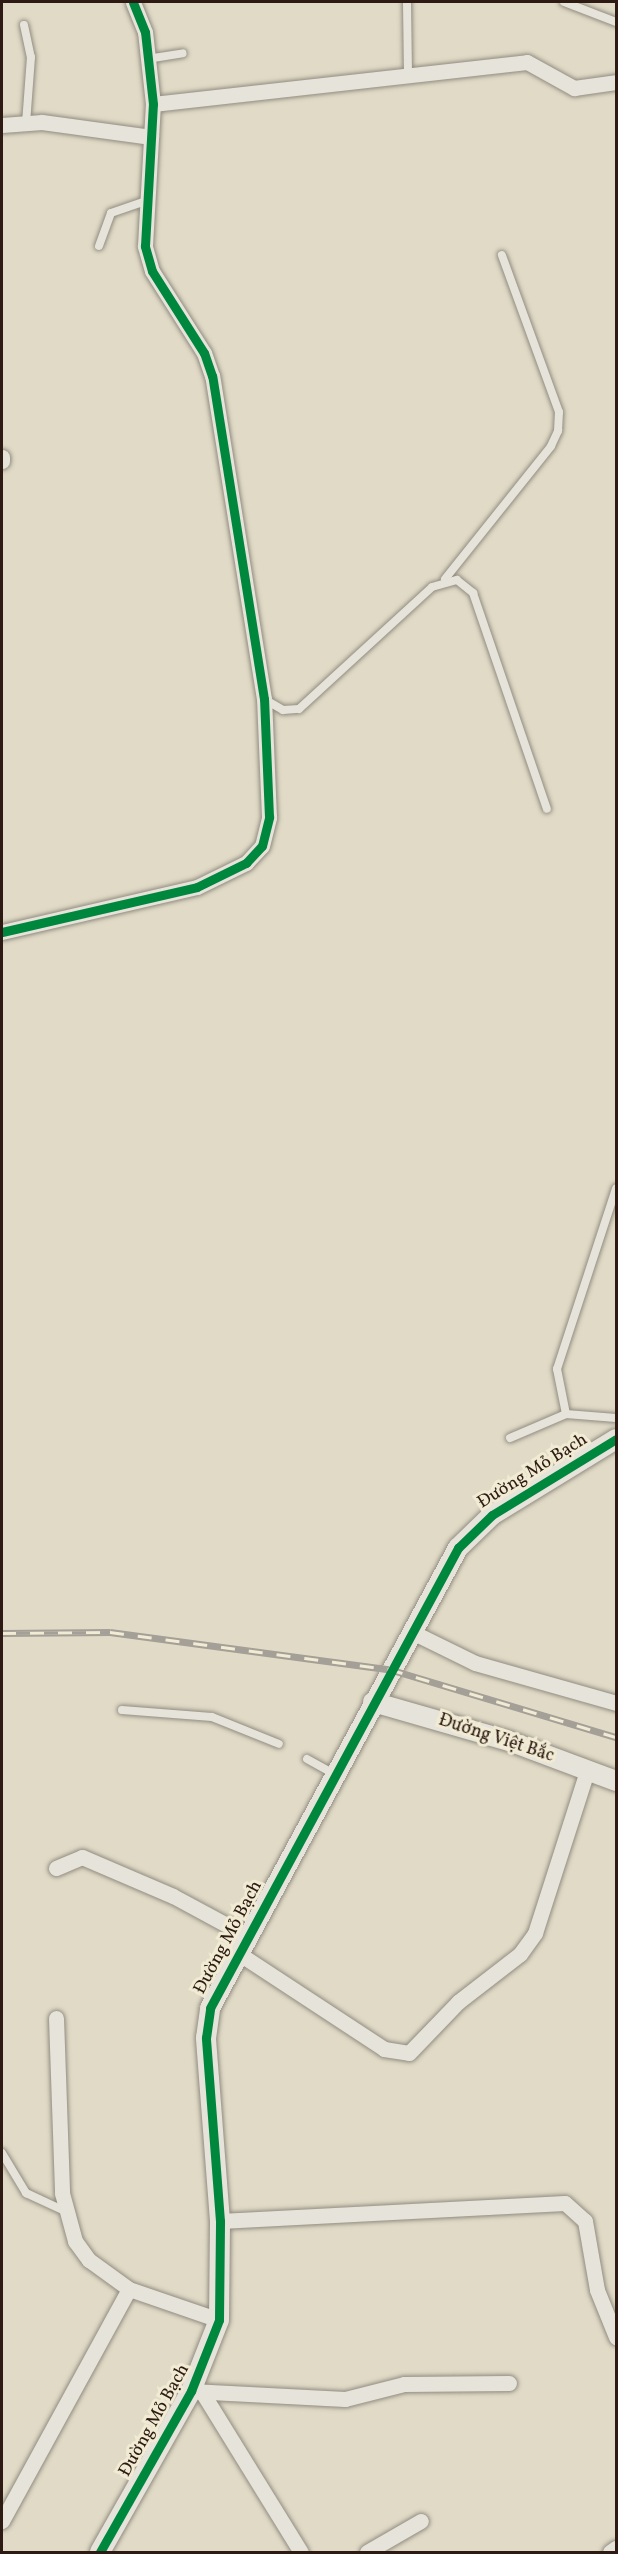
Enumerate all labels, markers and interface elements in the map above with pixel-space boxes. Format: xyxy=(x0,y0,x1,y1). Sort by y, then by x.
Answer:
street label: Đường Mỏ Bạch xyxy=(474,1430,592,1514)
street label: Đường Việt Bắc xyxy=(435,1710,557,1768)
street label: Đường Mỏ Bạch xyxy=(190,1878,268,1998)
street label: Đường Mỏ Bạch xyxy=(115,2361,195,2481)

